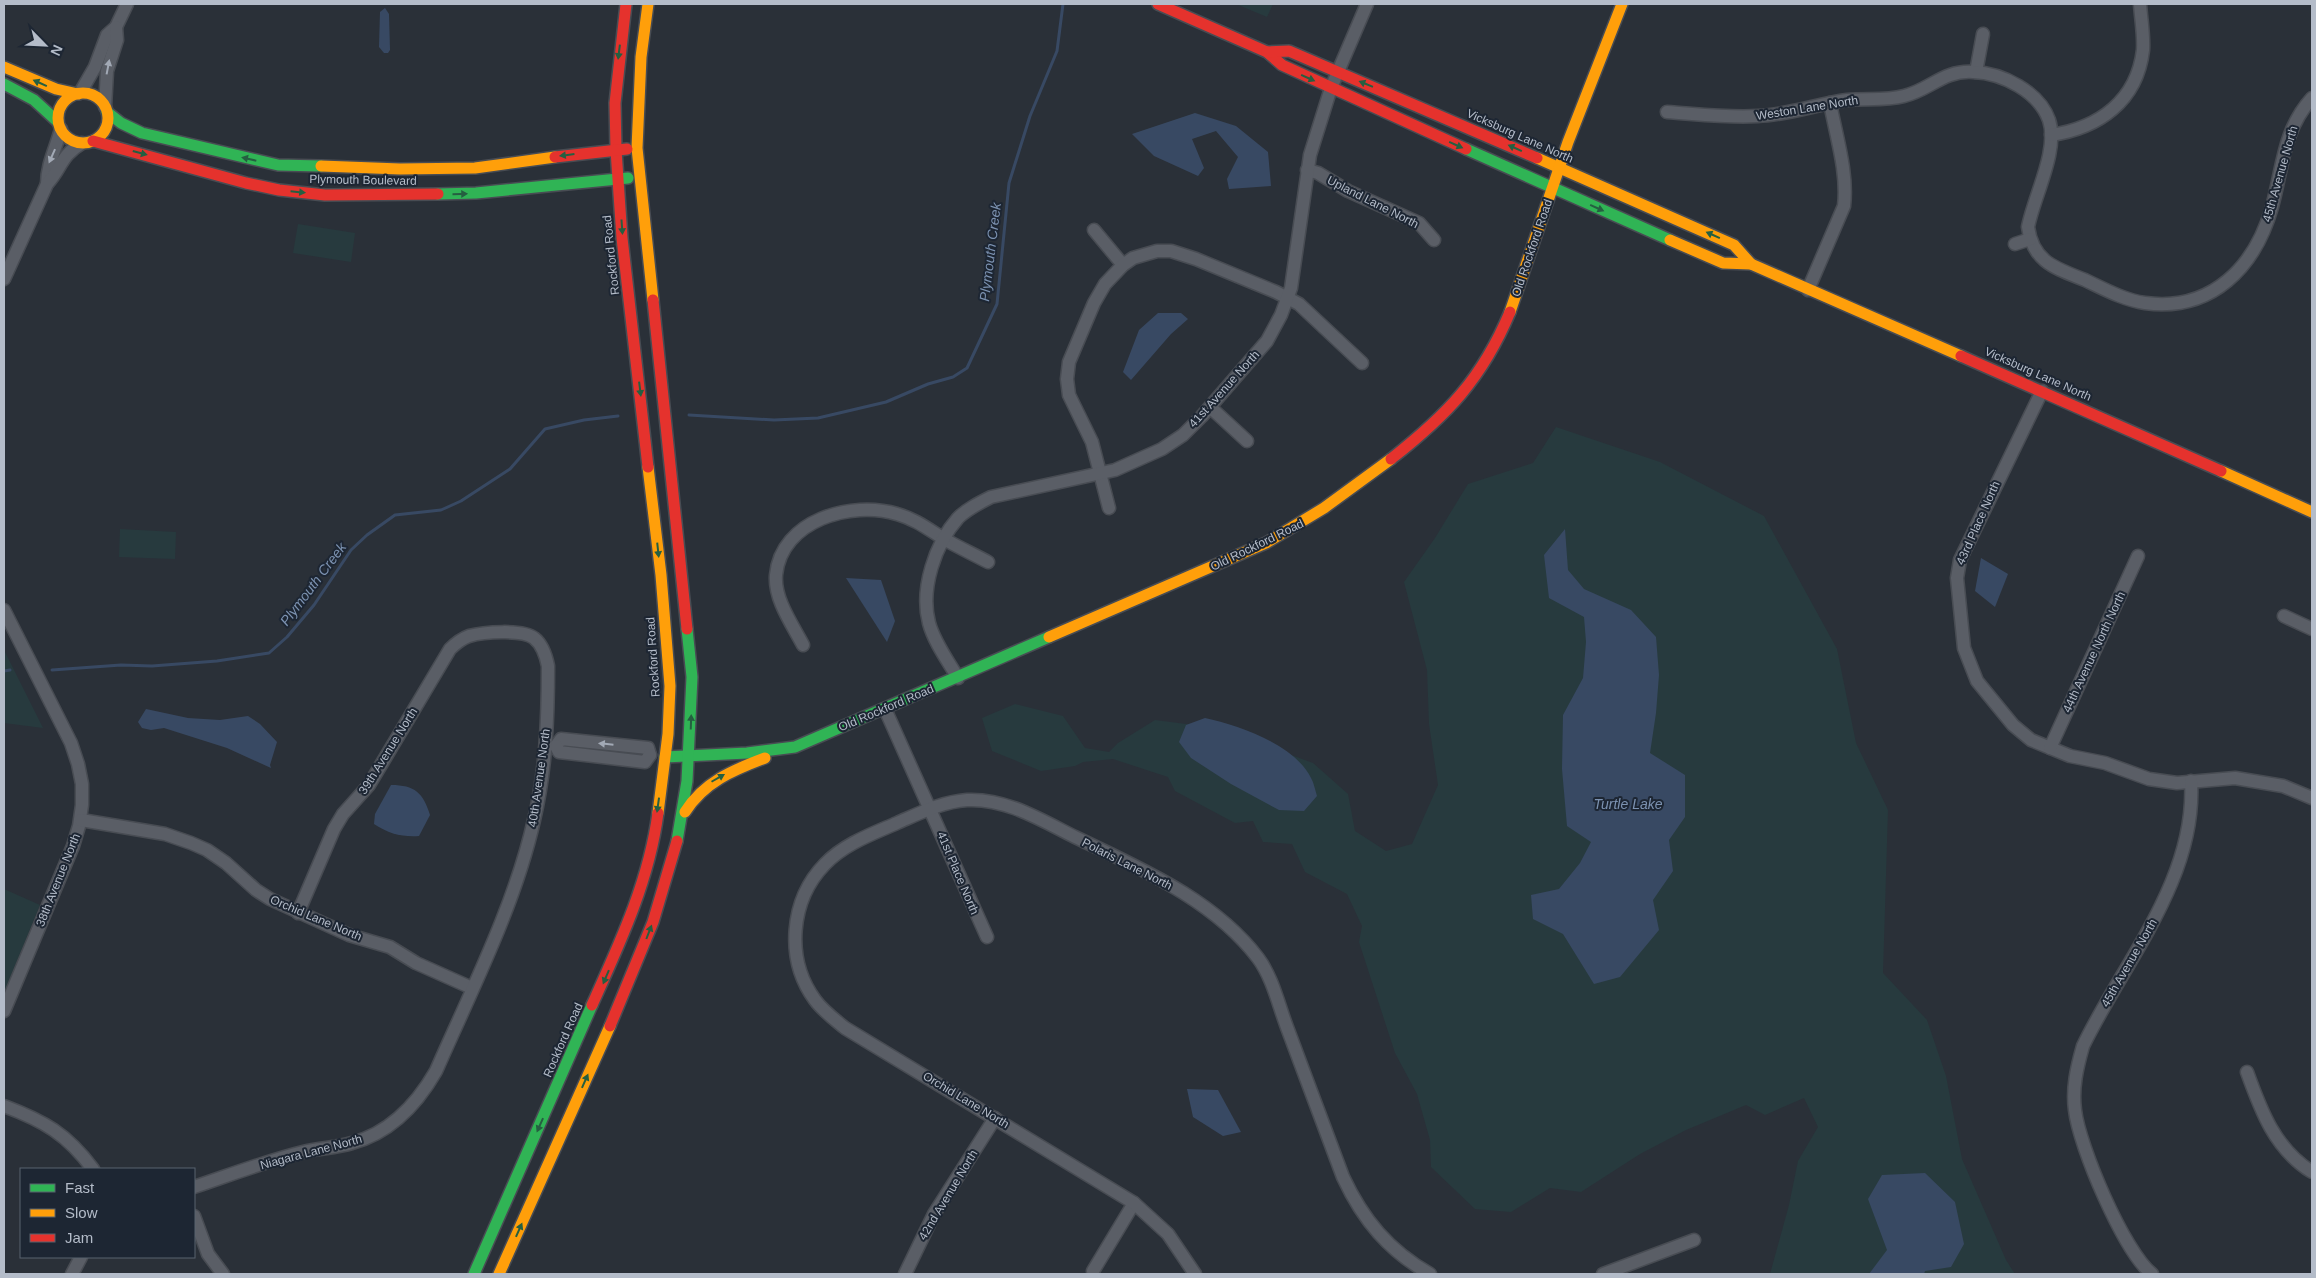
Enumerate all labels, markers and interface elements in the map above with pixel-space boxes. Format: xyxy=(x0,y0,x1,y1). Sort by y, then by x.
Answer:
north arrow xyxy=(20,20,70,70)
text: N xyxy=(48,42,66,58)
one-way arrow xyxy=(615,44,623,60)
one-way arrow xyxy=(104,59,112,74)
one-way arrow xyxy=(1301,74,1315,82)
one-way arrow xyxy=(33,78,47,86)
one-way arrow xyxy=(1358,80,1373,87)
street label: Weston Lane North xyxy=(1755,93,1859,123)
street label: Vicksburg Lane North xyxy=(1465,106,1575,166)
street label: 45th Avenue North xyxy=(2260,124,2300,224)
one-way arrow xyxy=(1449,141,1463,149)
one-way arrow xyxy=(1508,144,1522,152)
one-way arrow xyxy=(48,149,56,163)
one-way arrow xyxy=(133,149,148,157)
one-way arrow xyxy=(559,151,575,159)
one-way arrow xyxy=(241,155,256,163)
street label: Plymouth Boulevard xyxy=(309,172,417,188)
street label: Upland Lane North xyxy=(1325,173,1421,231)
one-way arrow xyxy=(290,188,306,196)
one-way arrow xyxy=(452,189,468,197)
street label: Old Rockford Road xyxy=(1509,197,1555,299)
water label: Plymouth Creek xyxy=(976,201,1004,302)
one-way arrow xyxy=(1590,204,1604,212)
street label: Rockford Road xyxy=(600,214,622,296)
one-way arrow xyxy=(618,220,626,236)
one-way arrow xyxy=(1706,231,1720,239)
street label: Vicksburg Lane North xyxy=(1983,344,2093,404)
street label: 41st Avenue North xyxy=(1186,348,1262,430)
one-way arrow xyxy=(636,381,644,397)
street label: 43rd Place North xyxy=(1953,479,2003,567)
street label: Old Rockford Road xyxy=(1208,516,1306,574)
water label: Plymouth Creek xyxy=(277,539,350,629)
one-way arrow xyxy=(654,543,662,559)
street label: 44th Avenue North North xyxy=(2060,589,2128,715)
street label: Rockford Road xyxy=(643,617,663,697)
street label: Old Rockford Road xyxy=(836,682,936,734)
street label: 39th Avenue North xyxy=(356,705,420,797)
one-way arrow xyxy=(687,714,695,730)
street label: 40th Avenue North xyxy=(525,728,553,828)
one-way arrow xyxy=(598,740,614,748)
one-way arrow xyxy=(712,774,725,783)
water label: Turtle Lake xyxy=(1594,796,1663,812)
one-way arrow xyxy=(654,797,662,813)
street label: 41st Place North xyxy=(934,829,982,917)
street label: 38th Avenue North xyxy=(33,831,83,929)
street label: Polaris Lane North xyxy=(1080,835,1174,893)
street label: Orchid Lane North xyxy=(268,892,364,944)
street label: 45th Avenue North xyxy=(2098,917,2160,1009)
one-way arrow xyxy=(645,924,653,939)
one-way arrow xyxy=(602,970,610,985)
street label: Rockford Road xyxy=(540,1001,586,1079)
street label: Orchid Lane North xyxy=(920,1069,1012,1131)
one-way arrow xyxy=(581,1074,589,1088)
one-way arrow xyxy=(536,1118,544,1132)
street label: Niagara Lane North xyxy=(259,1132,363,1172)
street label: 42nd Avenue North xyxy=(916,1147,980,1243)
legend xyxy=(20,1168,195,1258)
text: Fast xyxy=(65,1179,95,1196)
text: Slow xyxy=(65,1204,98,1221)
one-way arrow xyxy=(515,1223,523,1237)
text: Jam xyxy=(65,1229,93,1246)

